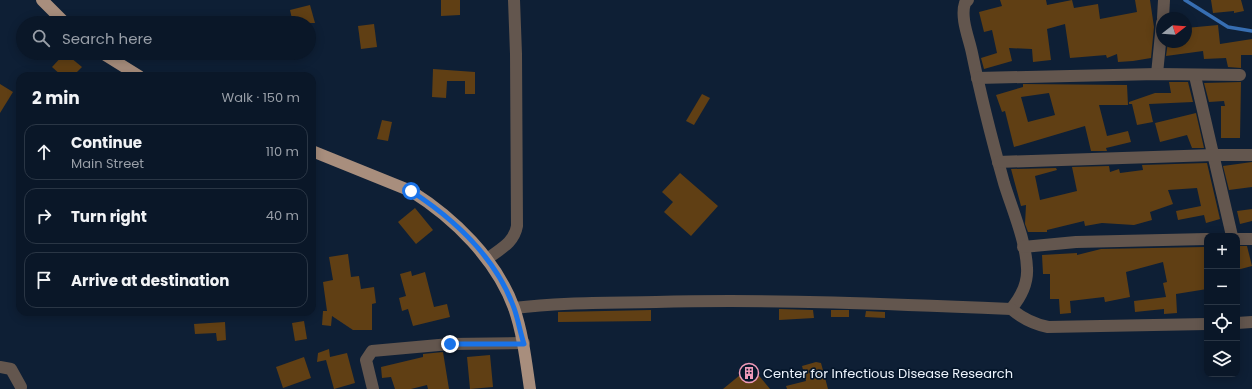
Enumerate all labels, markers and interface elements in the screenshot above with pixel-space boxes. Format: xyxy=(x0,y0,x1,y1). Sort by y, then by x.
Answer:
north arrow xyxy=(1156,12,1192,48)
search box xyxy=(16,16,316,60)
icon: search xyxy=(30,27,52,49)
text: Search here xyxy=(62,28,152,49)
text: 2 min xyxy=(32,86,80,110)
text: Walk · 150 m xyxy=(222,88,300,107)
text: Continue xyxy=(71,132,142,153)
icon: ahead xyxy=(33,141,55,163)
text: 110 m xyxy=(266,142,299,161)
text: Main Street xyxy=(71,154,144,173)
route start xyxy=(402,182,420,200)
icon: right xyxy=(33,205,55,227)
text: Turn right xyxy=(71,206,147,227)
text: 40 m xyxy=(266,206,299,225)
map controls xyxy=(1204,233,1240,377)
button: + xyxy=(1204,233,1240,269)
icon: arrive xyxy=(33,269,55,291)
button: − xyxy=(1204,269,1240,305)
text: Arrive at destination xyxy=(71,270,229,291)
button: locate xyxy=(1204,305,1240,341)
route end xyxy=(441,335,459,353)
button: layers xyxy=(1204,341,1240,377)
building icon: Center for Infectious Disease Research xyxy=(738,362,760,384)
place label: Center for Infectious Disease Research xyxy=(763,364,1013,383)

